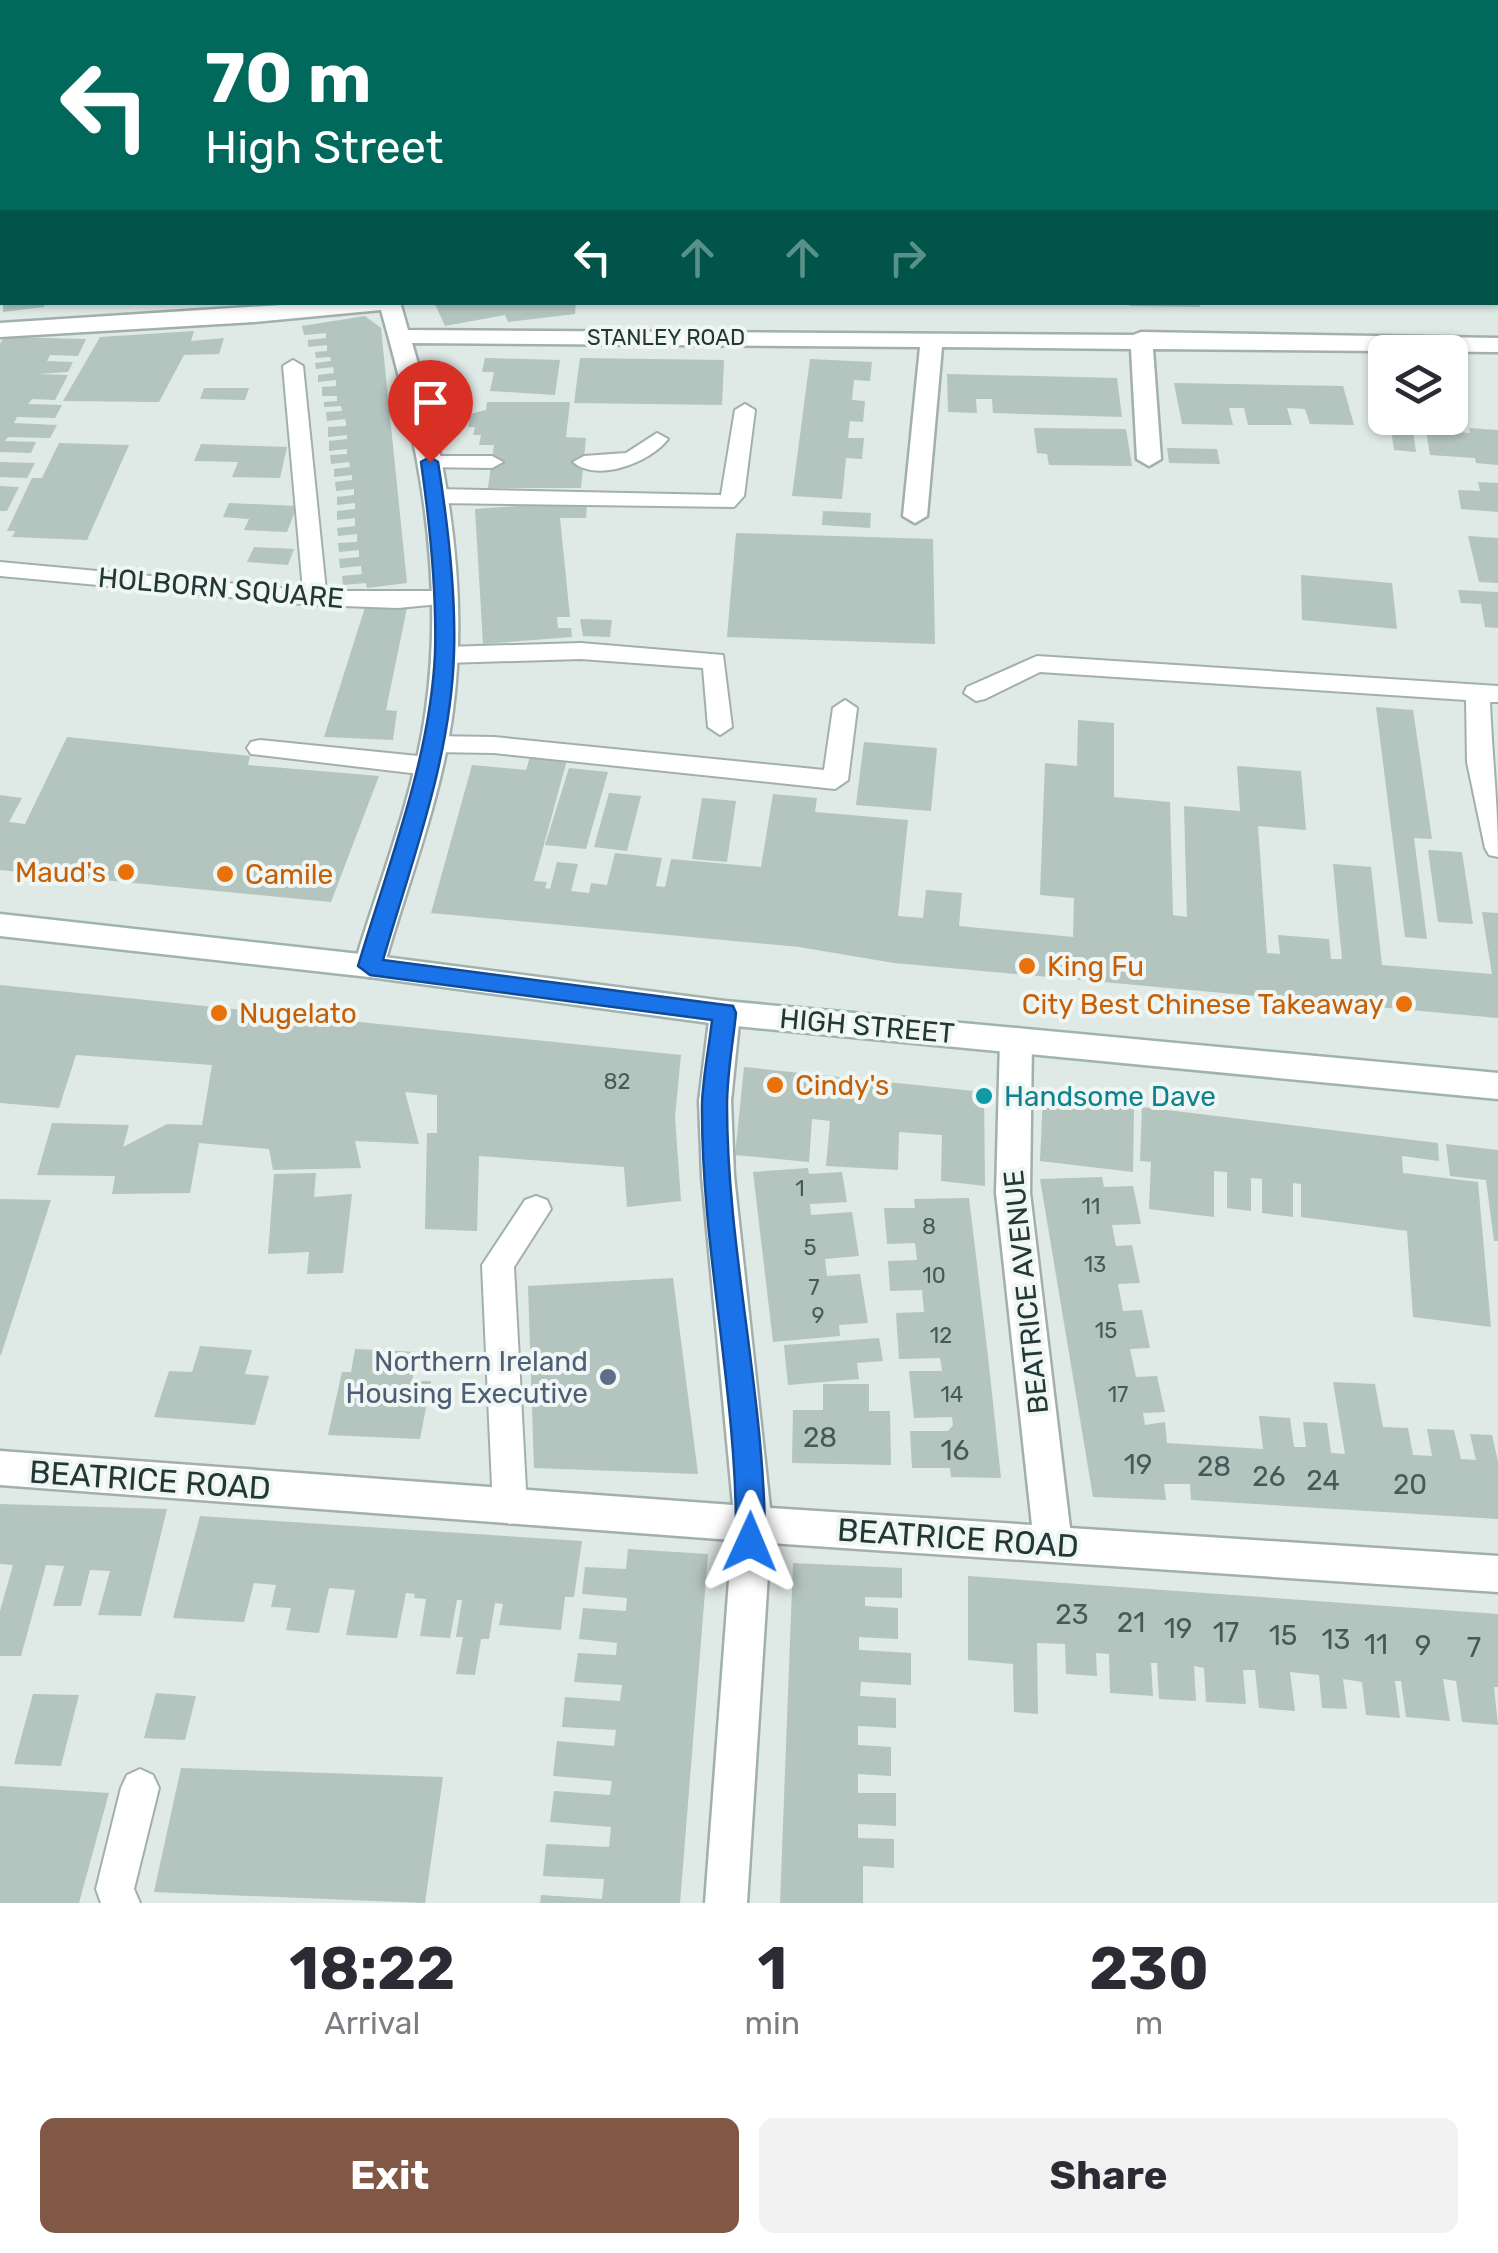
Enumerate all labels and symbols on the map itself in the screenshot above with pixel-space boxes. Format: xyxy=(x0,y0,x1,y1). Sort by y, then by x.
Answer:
street label: STANLEY ROAD xyxy=(587,324,745,351)
pin xyxy=(388,360,473,463)
street label: HOLBORN SQUARE xyxy=(97,561,345,615)
place label: Maud's xyxy=(15,856,106,889)
place label: Camile xyxy=(245,858,333,891)
marker: Maud's xyxy=(115,861,137,883)
marker: Camile xyxy=(214,863,236,885)
place label: King Fu xyxy=(1047,950,1144,983)
marker: King Fu xyxy=(1016,955,1038,977)
place label: City Best Chinese Takeaway xyxy=(1022,988,1384,1021)
marker: City Best Chinese Takeaway xyxy=(1393,993,1415,1015)
place label: Nugelato xyxy=(239,997,357,1030)
marker: Nugelato xyxy=(208,1002,230,1024)
street label: HIGH STREET xyxy=(778,1002,956,1050)
house number: 82 xyxy=(604,1068,630,1095)
place label: Cindy's xyxy=(795,1069,889,1102)
marker: Cindy's xyxy=(764,1074,786,1096)
place label: Handsome Dave xyxy=(1004,1080,1216,1113)
marker: Handsome Dave xyxy=(973,1085,995,1107)
street label: BEATRICE AVENUE xyxy=(997,1168,1055,1416)
house number: 1 xyxy=(795,1175,805,1202)
house number: 11 xyxy=(1082,1193,1100,1220)
house number: 8 xyxy=(922,1213,936,1240)
house number: 5 xyxy=(803,1234,817,1261)
house number: 13 xyxy=(1084,1251,1106,1278)
house number: 10 xyxy=(922,1262,946,1289)
house number: 7 xyxy=(808,1274,820,1301)
house number: 9 xyxy=(811,1302,825,1329)
house number: 15 xyxy=(1095,1317,1117,1344)
house number: 12 xyxy=(930,1322,952,1349)
place label: Northern Ireland Housing Executive xyxy=(345,1345,588,1410)
marker: Northern Ireland Housing Executive xyxy=(597,1366,619,1388)
house number: 14 xyxy=(940,1381,964,1408)
house number: 17 xyxy=(1108,1381,1128,1408)
house number: 28 xyxy=(803,1421,837,1454)
house number: 16 xyxy=(941,1434,969,1467)
house number: 19 xyxy=(1124,1448,1152,1481)
house number: 28 xyxy=(1197,1450,1231,1483)
street label: BEATRICE ROAD xyxy=(28,1453,272,1507)
house number: 26 xyxy=(1252,1460,1286,1493)
house number: 24 xyxy=(1306,1464,1340,1497)
house number: 20 xyxy=(1393,1468,1427,1501)
position arrow xyxy=(698,1490,802,1594)
street label: BEATRICE ROAD xyxy=(836,1511,1080,1565)
house number: 23 xyxy=(1055,1598,1089,1631)
house number: 21 xyxy=(1117,1606,1145,1639)
house number: 19 xyxy=(1164,1612,1192,1645)
house number: 17 xyxy=(1213,1616,1239,1649)
house number: 15 xyxy=(1269,1619,1297,1652)
house number: 13 xyxy=(1322,1623,1350,1656)
house number: 11 xyxy=(1364,1628,1388,1661)
house number: 9 xyxy=(1415,1629,1431,1662)
house number: 7 xyxy=(1467,1631,1481,1664)

